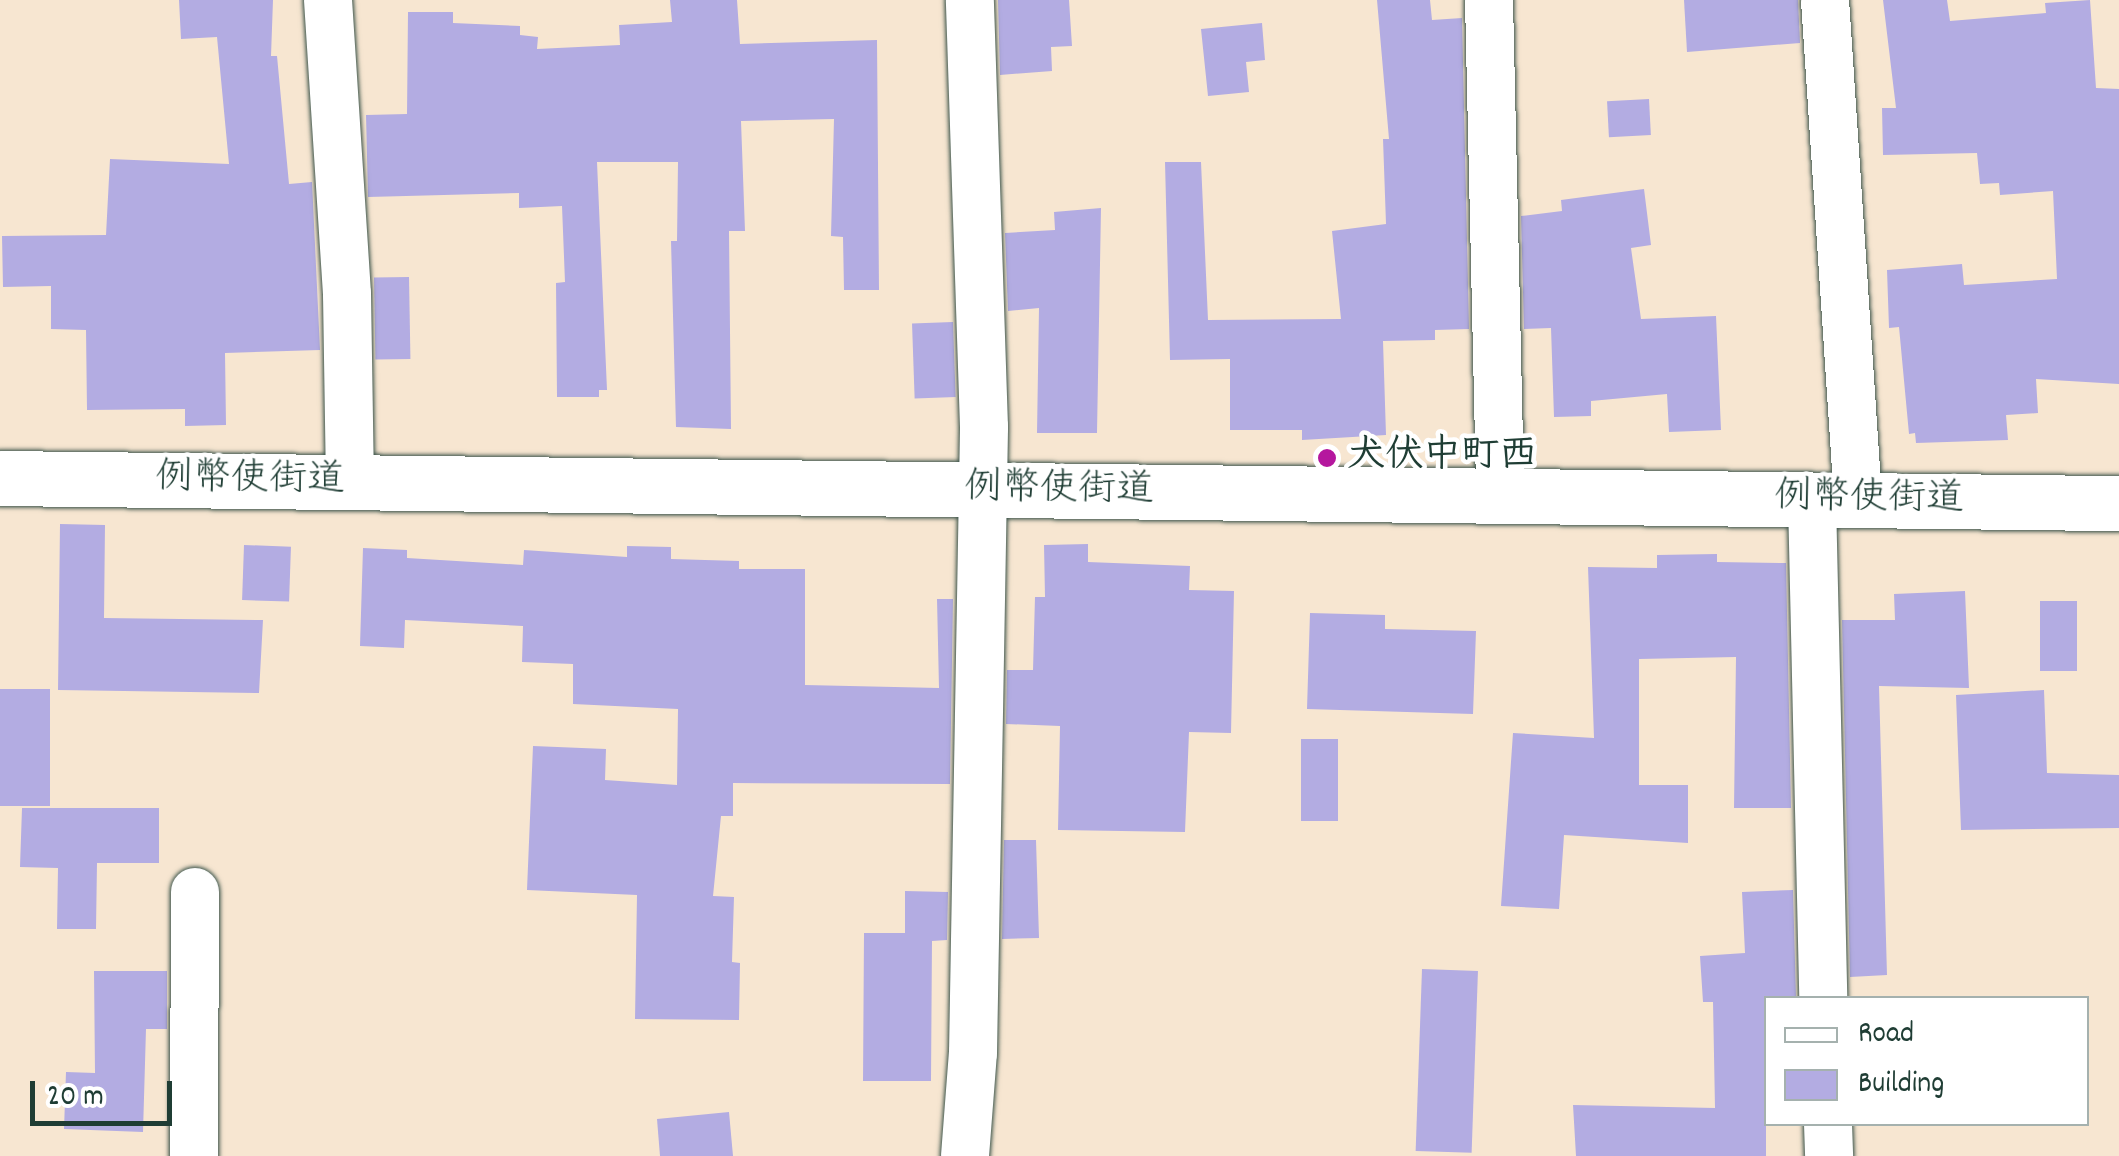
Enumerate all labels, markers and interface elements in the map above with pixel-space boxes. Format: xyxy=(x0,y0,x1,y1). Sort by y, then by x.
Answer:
place label: 犬伏中町西 xyxy=(1347,435,1537,481)
marker: 犬伏中町西 xyxy=(1316,447,1338,469)
street label: 例幣使街道 xyxy=(155,457,345,505)
street label: 例幣使街道 xyxy=(964,467,1154,515)
street label: 例幣使街道 xyxy=(1774,476,1964,524)
legend xyxy=(1764,996,2089,1126)
text: Road xyxy=(1858,1014,1914,1057)
scale bar xyxy=(35,1061,178,1123)
text: Building xyxy=(1858,1064,1944,1107)
text: 20 m xyxy=(47,1077,104,1120)

